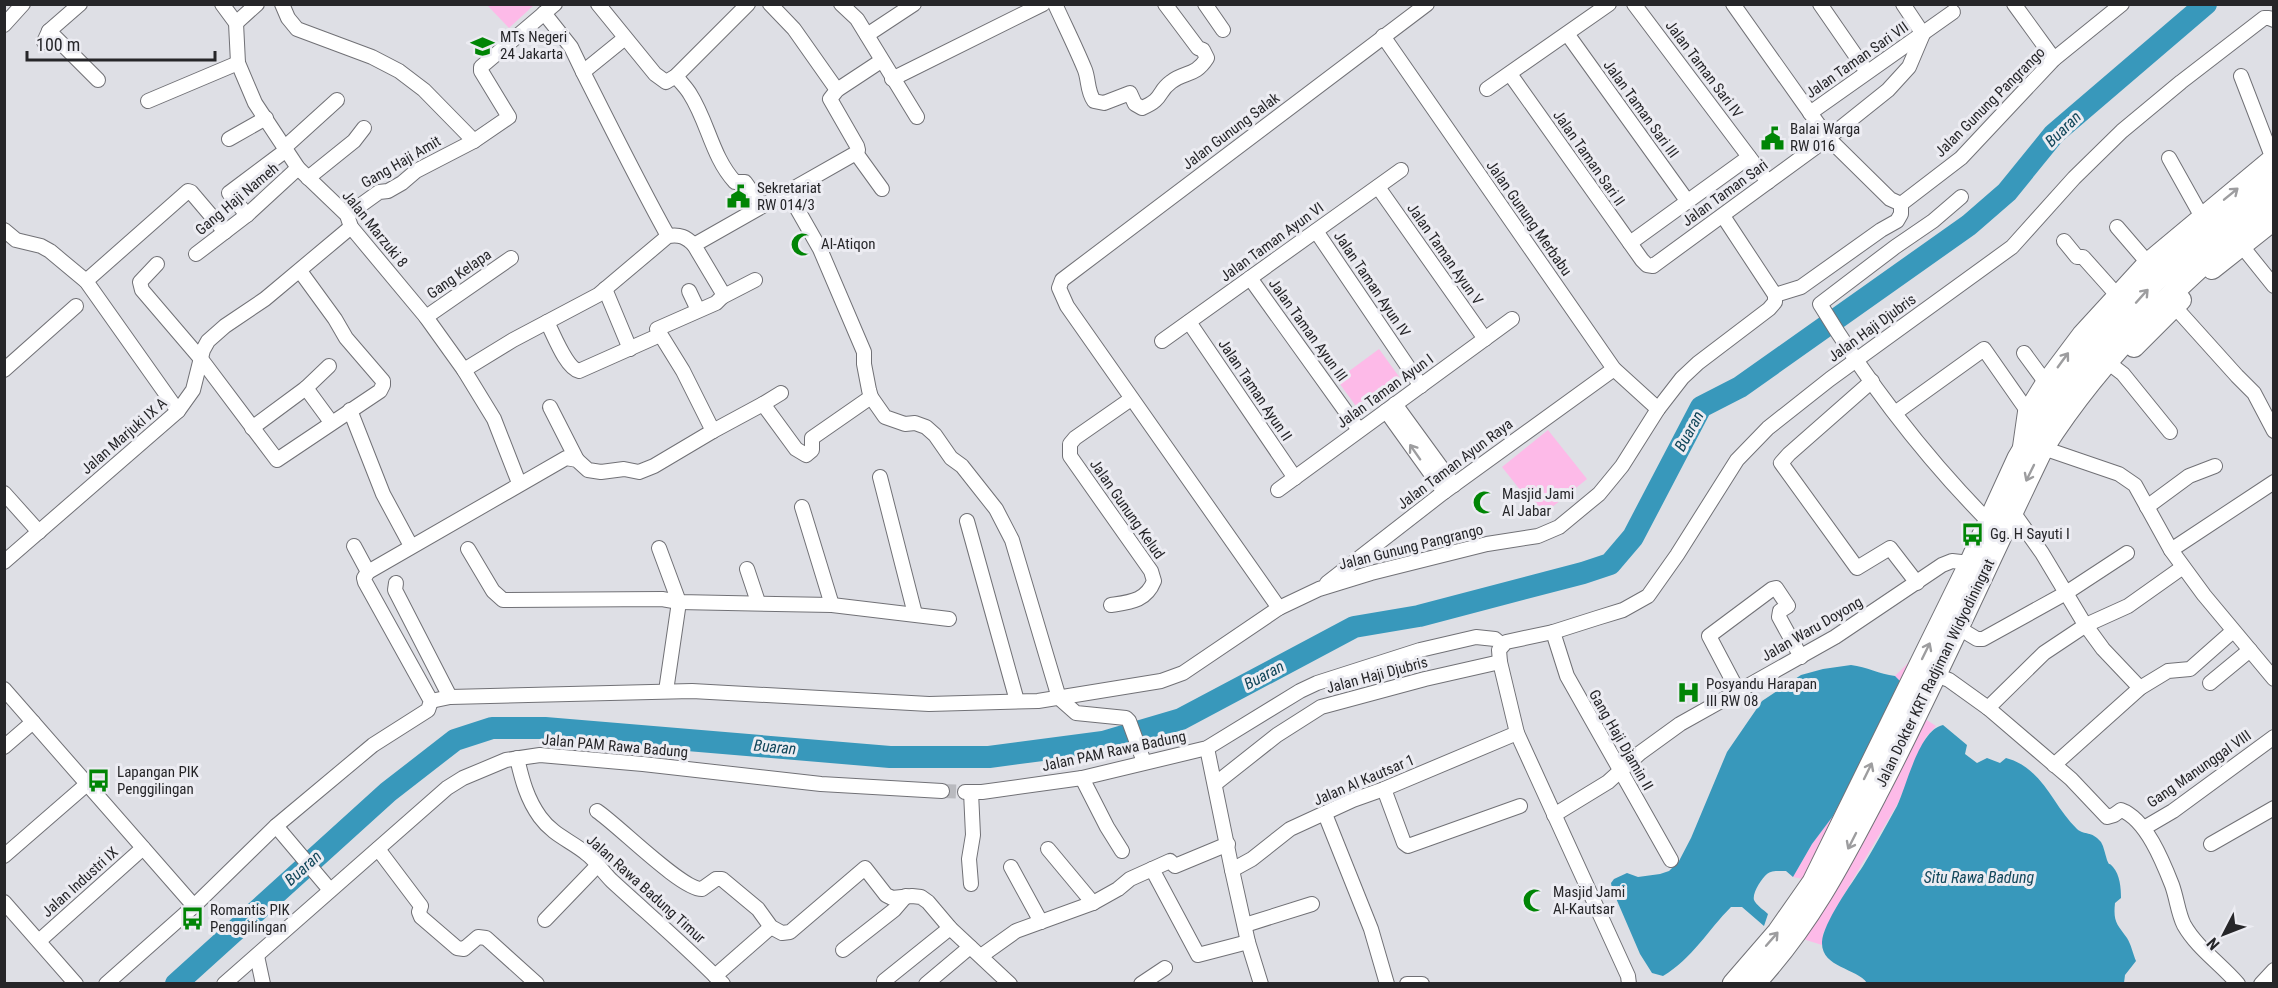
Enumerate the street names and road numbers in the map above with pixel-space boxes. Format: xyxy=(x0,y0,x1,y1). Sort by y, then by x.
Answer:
street label: Jalan Taman Sari IV xyxy=(1661,17,1747,122)
street label: Jalan Taman Sari VII xyxy=(1802,18,1912,102)
street label: Jalan Gunung Pangrango xyxy=(1931,43,2049,161)
street label: Jalan Taman Sari III xyxy=(1599,57,1683,161)
street label: Jalan Gunung Salak xyxy=(1179,89,1283,173)
street label: Jalan Taman Sari II xyxy=(1549,107,1629,209)
street label: Gang Haji Amit xyxy=(358,132,444,192)
street label: Jalan Taman Sari xyxy=(1679,156,1771,230)
street label: Jalan Gunung Merbabu xyxy=(1482,157,1576,279)
street label: Gang Haji Nameh xyxy=(192,159,282,239)
street label: Jalan Marzuki 8 xyxy=(339,187,411,271)
street label: Jalan Taman Ayun VI xyxy=(1217,198,1327,286)
street label: Jalan Taman Ayun V xyxy=(1403,200,1487,309)
street label: Jalan Taman Ayun IV xyxy=(1330,228,1414,341)
street label: Gang Kelapa xyxy=(423,245,495,303)
street label: Jalan Taman Ayun III xyxy=(1265,275,1351,385)
street label: Jalan Haji Djubris xyxy=(1825,290,1919,366)
street label: Jalan Taman Ayun II xyxy=(1214,336,1296,444)
street label: Jalan Taman Ayun I xyxy=(1333,350,1437,432)
street label: Jalan Marjuki IX A xyxy=(78,394,171,478)
street label: Jalan Taman Ayun Raya xyxy=(1394,415,1516,513)
street label: Jalan Gunung Kelud xyxy=(1086,456,1168,562)
street label: Jalan Gunung Pangrango xyxy=(1337,520,1485,574)
street label: Jalan Dokter KRT Radjiman Widyodiningrat xyxy=(1872,556,1998,790)
street label: Jalan Waru Doyong xyxy=(1758,593,1866,665)
street label: Jalan Haji Djubris xyxy=(1324,653,1430,697)
street label: Gang Haji Djamin II xyxy=(1585,687,1657,793)
street label: Gang Manunggal VIII xyxy=(2143,726,2255,812)
street label: Jalan PAM Rawa Badung xyxy=(1040,727,1188,775)
street label: Jalan PAM Rawa Badung xyxy=(541,731,689,761)
street label: Jalan Al Kautsar 1 xyxy=(1311,751,1417,809)
street label: Jalan Rawa Badung Timur xyxy=(583,831,709,947)
street label: Jalan Industri IX xyxy=(38,843,122,921)

